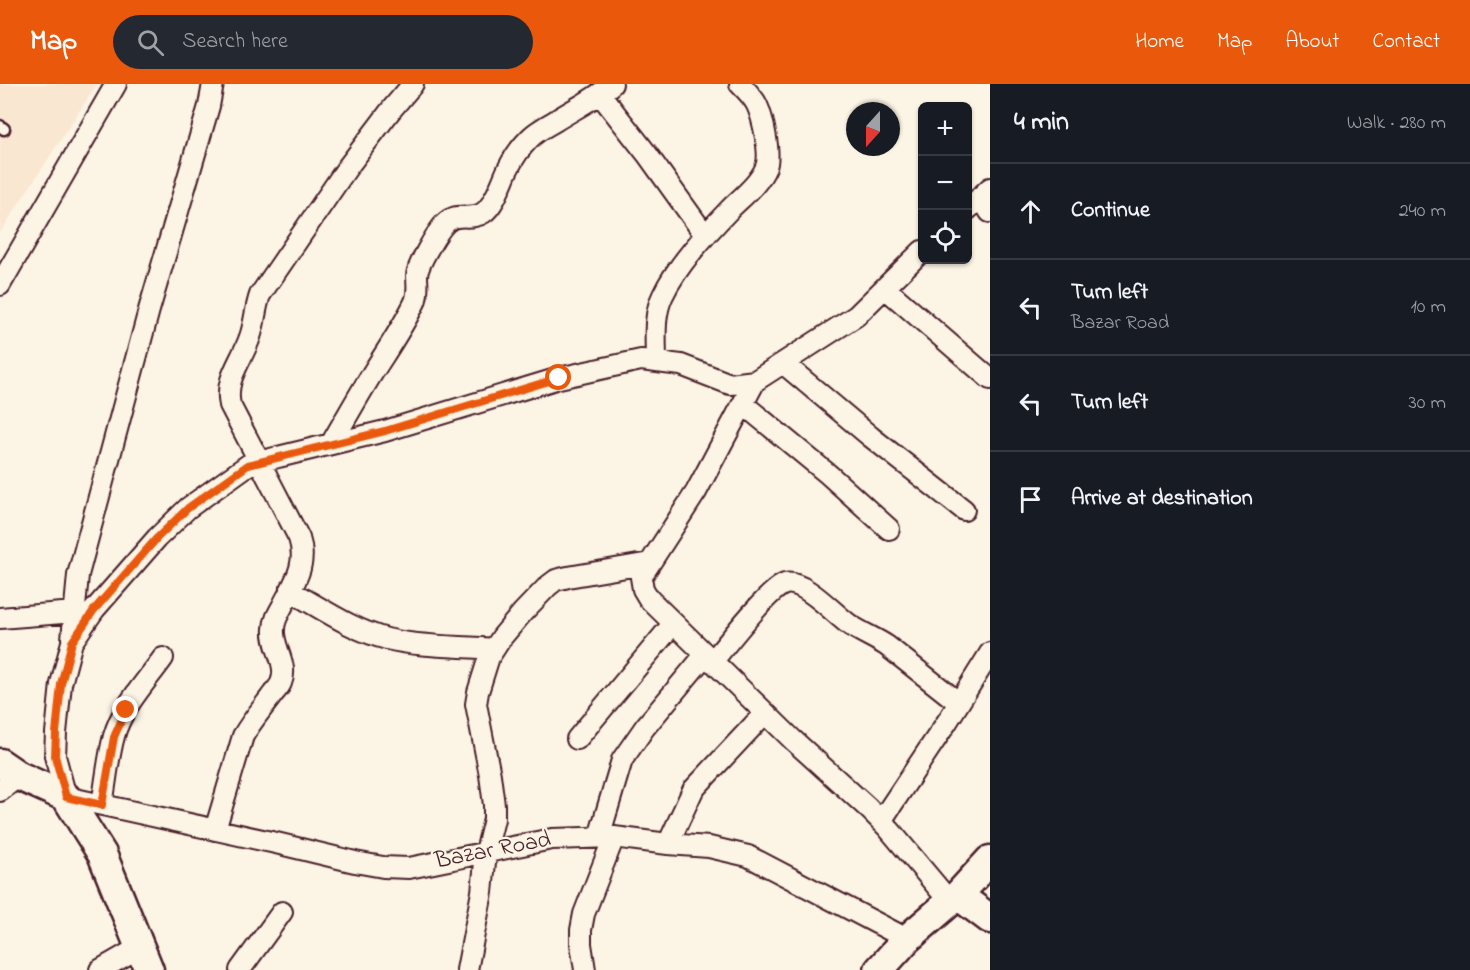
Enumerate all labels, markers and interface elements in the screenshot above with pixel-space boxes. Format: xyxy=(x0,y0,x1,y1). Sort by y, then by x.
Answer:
search box xyxy=(113,15,533,69)
text: Map xyxy=(30,22,77,63)
icon: search xyxy=(134,26,167,59)
text: Search here xyxy=(182,26,288,58)
text: Home xyxy=(1135,27,1184,57)
text: Map xyxy=(1217,27,1252,57)
text: About xyxy=(1285,27,1339,57)
text: Contact xyxy=(1372,27,1440,57)
north arrow xyxy=(846,102,900,156)
map controls xyxy=(918,102,972,264)
button: + xyxy=(918,102,972,156)
text: 4 min xyxy=(1014,104,1069,142)
text: Walk · 280 m xyxy=(1347,109,1446,138)
button: − xyxy=(918,156,972,210)
icon: ahead xyxy=(1014,195,1047,228)
text: Continue xyxy=(1071,195,1150,227)
text: 240 m xyxy=(1399,197,1446,226)
button: locate xyxy=(918,210,972,264)
text: Turn left xyxy=(1071,277,1148,309)
icon: left xyxy=(1014,291,1047,324)
text: 10 m xyxy=(1410,293,1446,322)
text: Bazar Road xyxy=(1071,309,1169,338)
route start xyxy=(545,364,571,390)
icon: left xyxy=(1014,387,1047,420)
text: Turn left xyxy=(1071,387,1148,419)
text: 30 m xyxy=(1409,389,1446,418)
icon: arrive xyxy=(1014,483,1047,516)
text: Arrive at destination xyxy=(1071,483,1253,515)
route end xyxy=(112,696,138,722)
street label: Bazar Road xyxy=(431,822,555,880)

